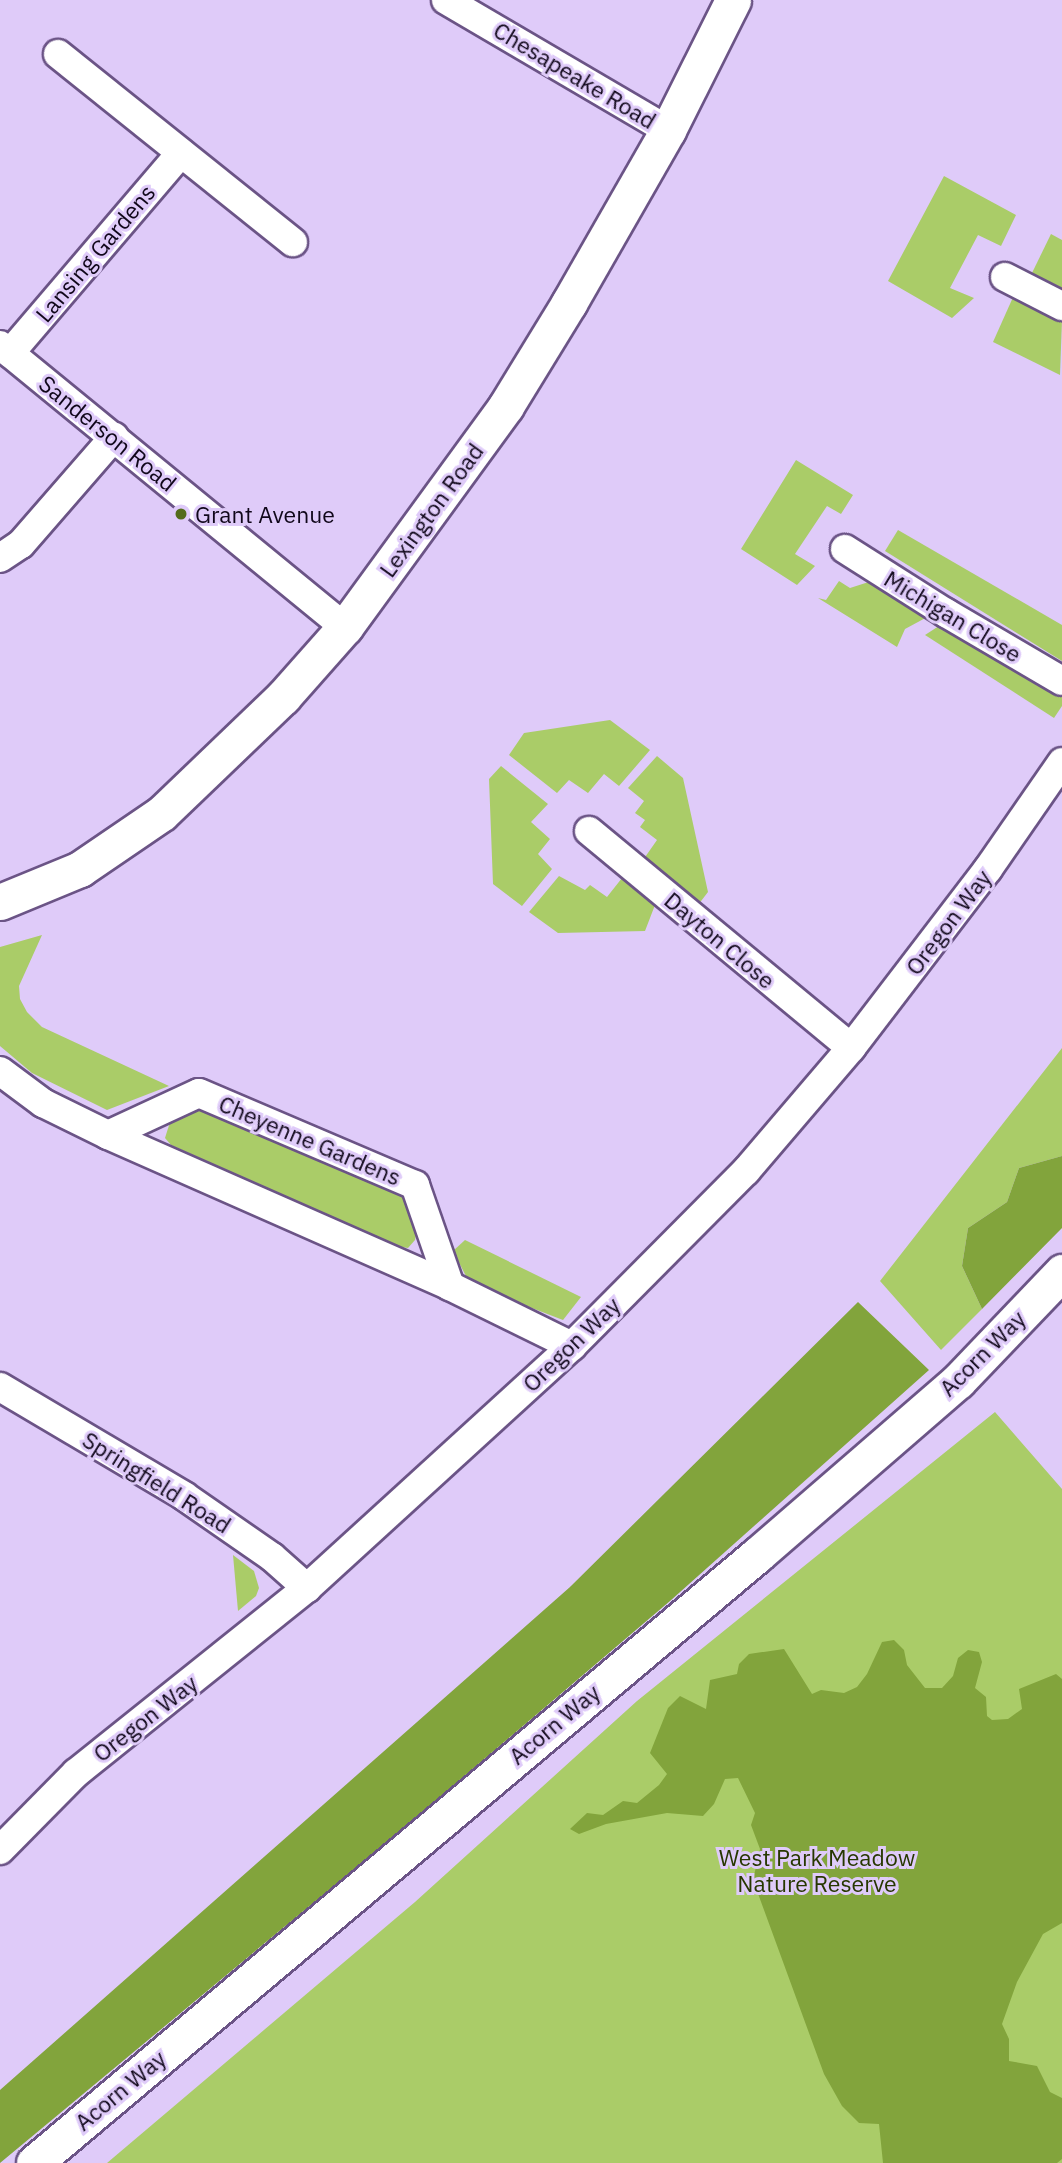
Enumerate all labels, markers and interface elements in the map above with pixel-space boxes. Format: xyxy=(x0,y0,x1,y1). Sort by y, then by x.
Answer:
street label: Chesapeake Road xyxy=(489,16,661,134)
street label: Lansing Gardens xyxy=(29,179,161,327)
street label: Sanderson Road xyxy=(34,369,182,497)
street label: Lexington Road xyxy=(373,438,489,582)
place label: Grant Avenue xyxy=(195,500,335,528)
marker: Grant Avenue xyxy=(173,506,189,522)
street label: Michigan Close xyxy=(880,564,1026,668)
street label: Oregon Way xyxy=(900,864,996,980)
street label: Dayton Close xyxy=(659,886,781,994)
street label: Cheyenne Gardens xyxy=(215,1089,405,1191)
street label: Oregon Way xyxy=(517,1291,625,1397)
street label: Acorn Way xyxy=(933,1304,1031,1402)
street label: Springfield Road xyxy=(78,1425,236,1539)
street label: Oregon Way xyxy=(87,1669,203,1767)
street label: Acorn Way xyxy=(503,1678,605,1770)
park label: West Park Meadow Nature Reserve xyxy=(719,1843,915,1897)
street label: Acorn Way xyxy=(69,2044,171,2136)

